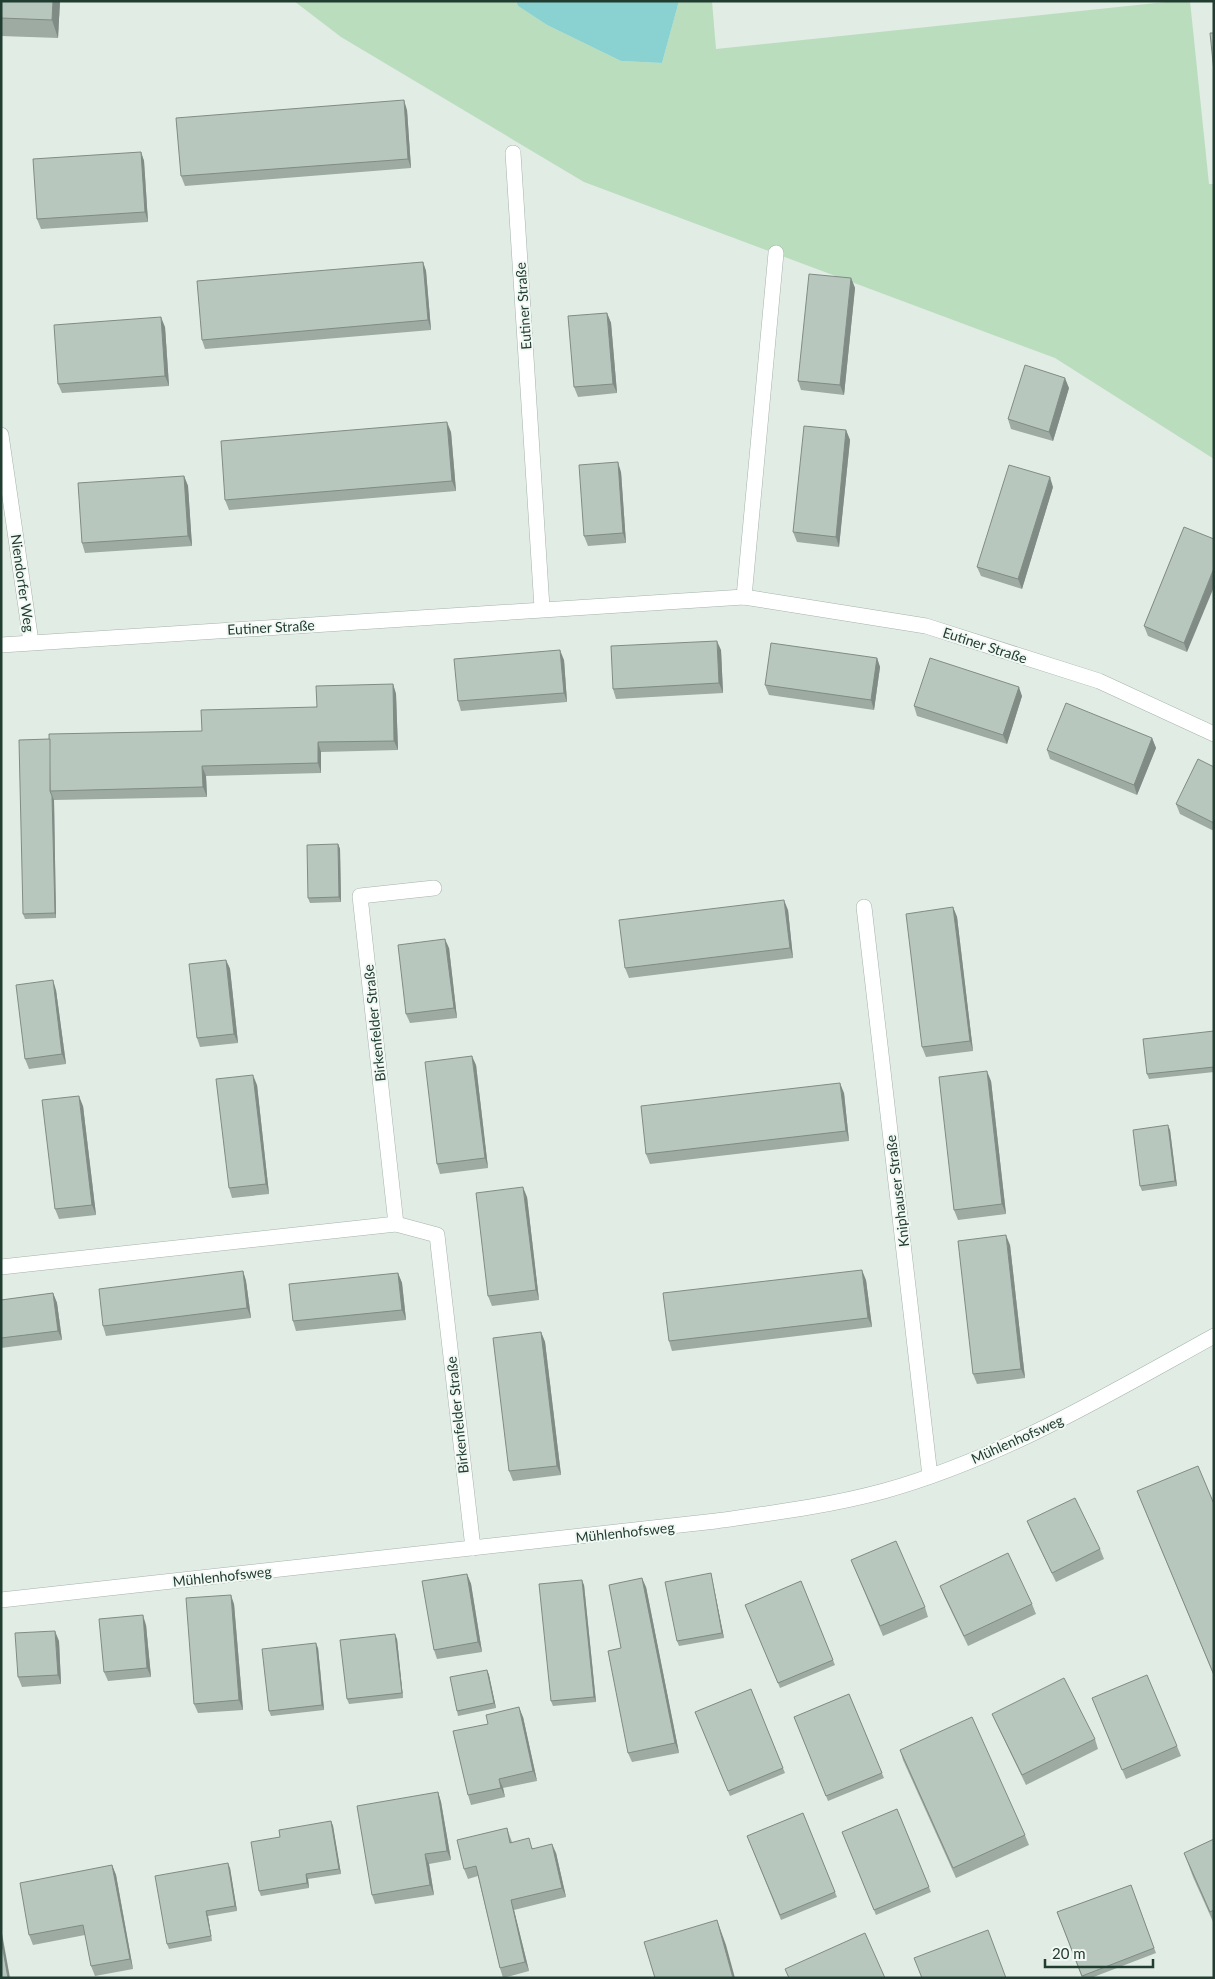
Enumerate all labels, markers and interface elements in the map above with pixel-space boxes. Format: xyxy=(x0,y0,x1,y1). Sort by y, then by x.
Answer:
street label: Eutiner Straße xyxy=(511,262,535,350)
street label: Niendorfer Weg xyxy=(8,533,38,633)
street label: Eutiner Straße xyxy=(227,616,315,638)
street label: Eutiner Straße xyxy=(941,623,1029,667)
street label: Birkenfelder Straße xyxy=(359,963,389,1083)
street label: Kniphauser Straße xyxy=(882,1134,912,1248)
street label: Birkenfelder Straße xyxy=(442,1355,472,1475)
street label: Mühlenhofsweg xyxy=(968,1411,1066,1467)
street label: Mühlenhofsweg xyxy=(575,1518,675,1546)
street label: Mühlenhofsweg xyxy=(172,1562,272,1590)
scale bar xyxy=(1045,1936,1152,1968)
text: 20 m xyxy=(1052,1944,1086,1962)

